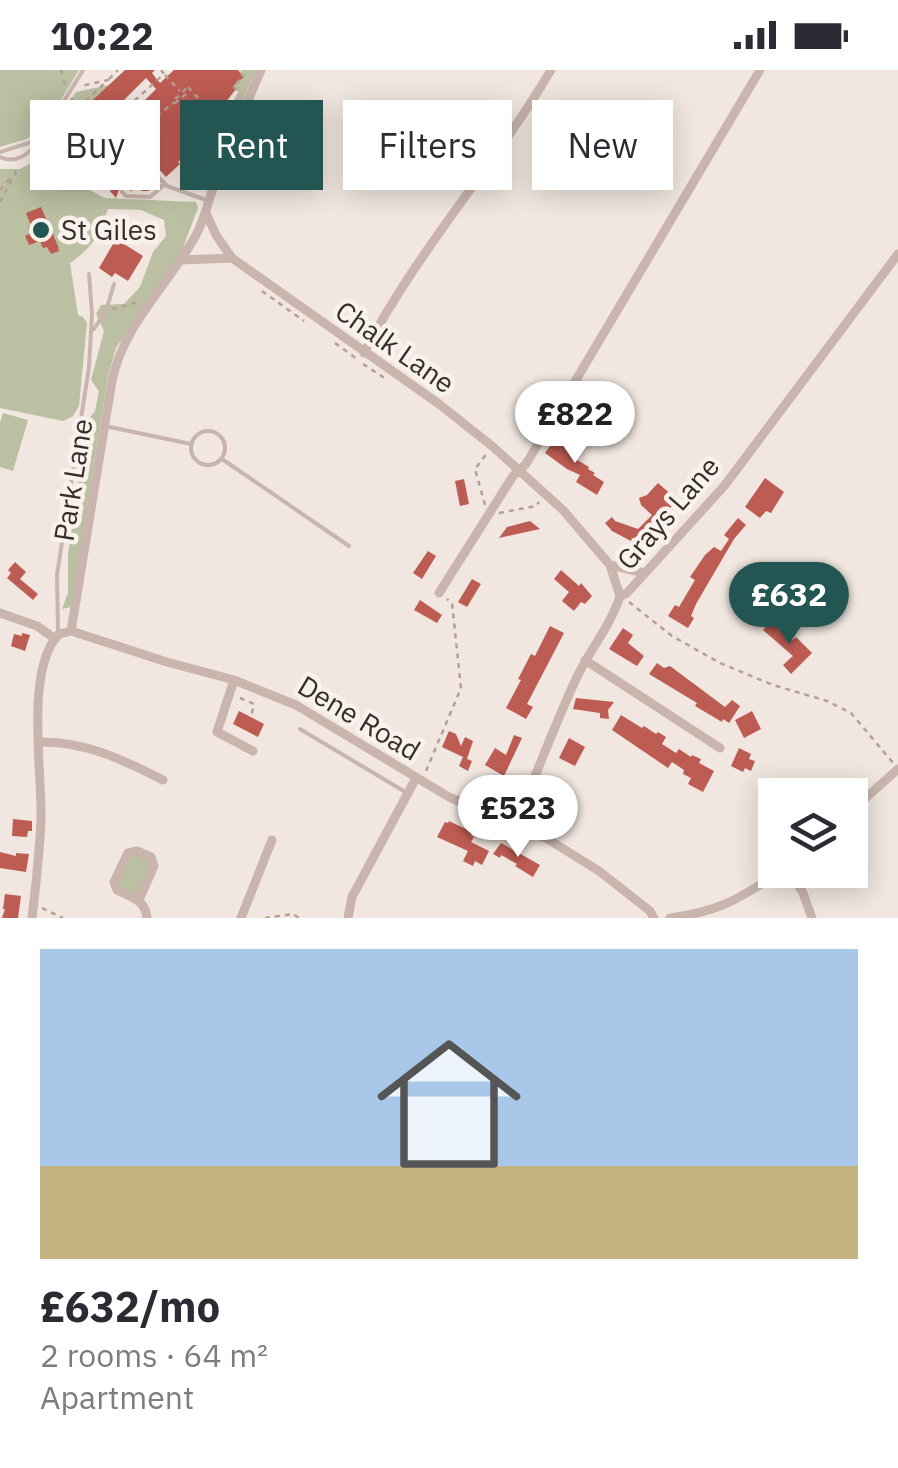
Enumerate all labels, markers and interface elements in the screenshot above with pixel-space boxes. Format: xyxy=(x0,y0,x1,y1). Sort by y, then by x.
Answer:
text: 10:22 xyxy=(50,11,154,60)
chip: Buy xyxy=(30,100,160,190)
chip: Rent xyxy=(180,100,323,190)
chip: Filters xyxy=(343,100,512,190)
chip: New xyxy=(532,100,673,190)
place label: St Giles xyxy=(61,211,157,248)
marker: St Giles xyxy=(30,219,52,241)
street label: Chalk Lane xyxy=(328,292,462,401)
pin: £822 xyxy=(516,381,634,466)
text: £822 xyxy=(537,392,613,434)
street label: Park Lane xyxy=(45,416,100,544)
street label: Grays Lane xyxy=(608,448,727,577)
pin: £632 xyxy=(730,562,848,647)
text: £632 xyxy=(751,573,827,615)
street label: Dene Road xyxy=(291,667,427,769)
pin: £523 xyxy=(459,775,577,860)
map controls xyxy=(758,778,868,888)
button: layers xyxy=(758,778,868,888)
text: £523 xyxy=(480,786,556,828)
icon: home xyxy=(359,1014,539,1194)
text: £632/mo xyxy=(40,1279,220,1334)
text: 2 rooms · 64 m² xyxy=(40,1334,268,1376)
text: Apartment xyxy=(40,1376,194,1418)

